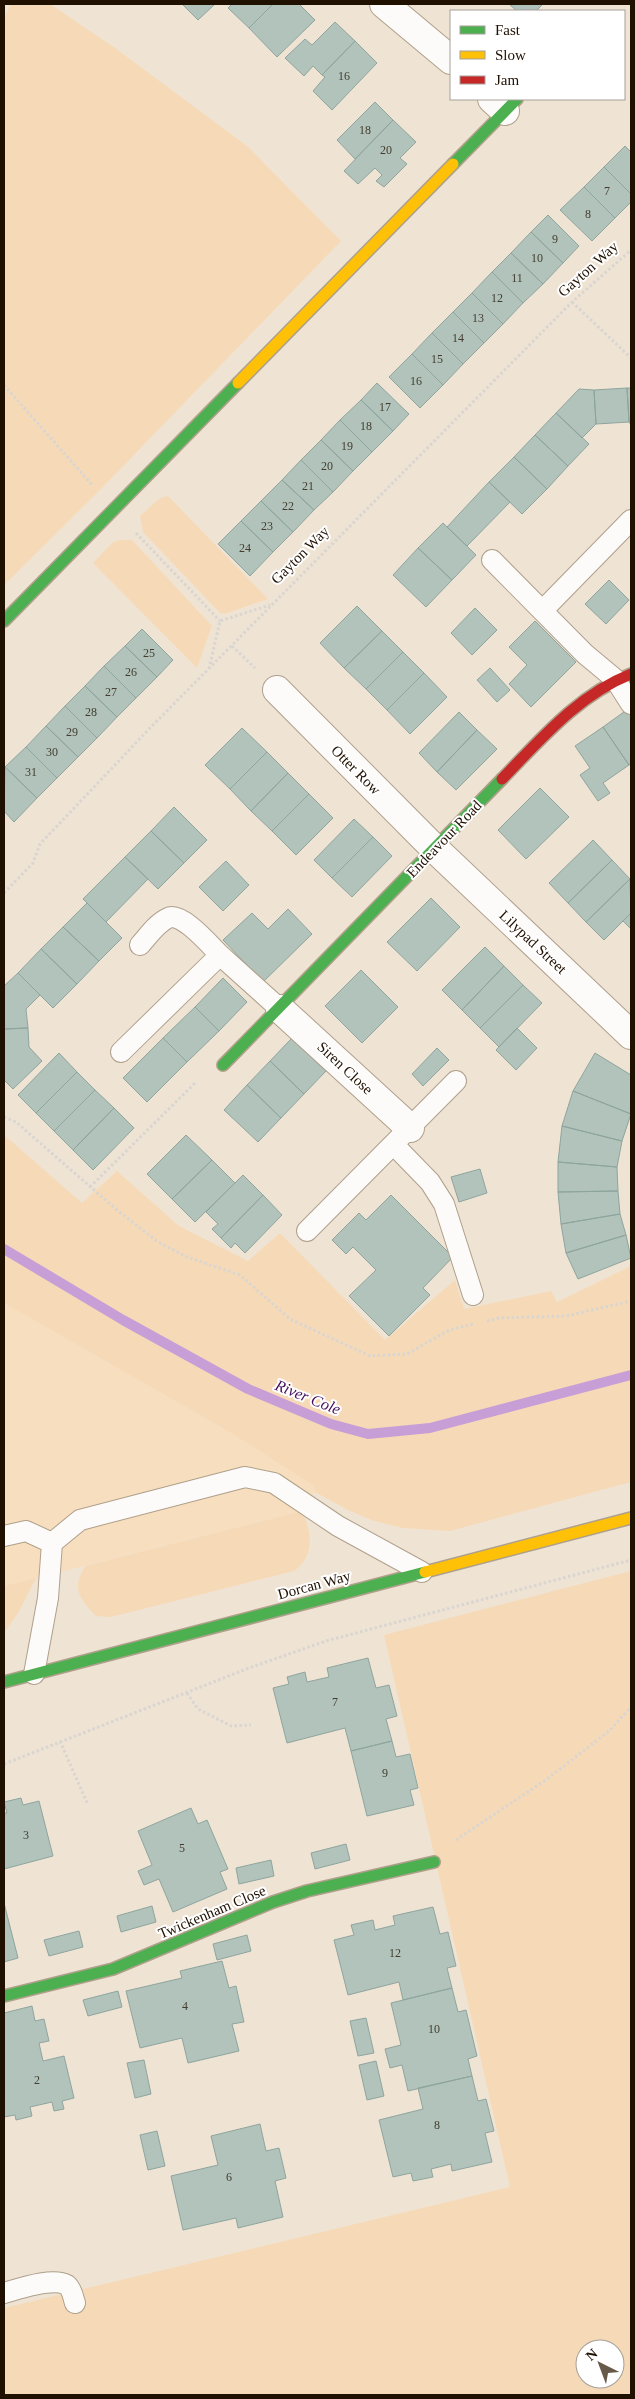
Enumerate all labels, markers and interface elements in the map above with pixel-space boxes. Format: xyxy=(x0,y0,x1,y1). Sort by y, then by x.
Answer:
legend xyxy=(450,10,625,100)
text: Fast xyxy=(495,22,521,38)
text: Slow xyxy=(495,47,526,63)
house number: 16 xyxy=(338,69,350,83)
text: Jam xyxy=(495,72,519,88)
house number: 18 xyxy=(359,123,371,137)
house number: 20 xyxy=(380,143,392,157)
house number: 7 xyxy=(604,184,610,198)
house number: 8 xyxy=(585,207,591,221)
house number: 9 xyxy=(552,232,558,246)
street label: Gayton Way xyxy=(555,238,621,300)
house number: 10 xyxy=(531,251,543,265)
house number: 11 xyxy=(511,271,523,285)
house number: 12 xyxy=(491,291,503,305)
house number: 13 xyxy=(472,311,484,325)
house number: 14 xyxy=(452,331,464,345)
house number: 15 xyxy=(431,352,443,366)
house number: 16 xyxy=(410,374,422,388)
house number: 17 xyxy=(379,400,391,414)
house number: 18 xyxy=(360,419,372,433)
house number: 19 xyxy=(341,439,353,453)
house number: 20 xyxy=(321,459,333,473)
house number: 21 xyxy=(302,479,314,493)
house number: 22 xyxy=(282,499,294,513)
house number: 23 xyxy=(261,519,273,533)
street label: Gayton Way xyxy=(268,523,332,587)
house number: 24 xyxy=(239,541,251,555)
house number: 25 xyxy=(143,646,155,660)
house number: 26 xyxy=(125,665,137,679)
house number: 27 xyxy=(105,685,117,699)
house number: 28 xyxy=(85,705,97,719)
house number: 29 xyxy=(66,725,78,739)
street label: Otter Row xyxy=(328,742,384,798)
house number: 30 xyxy=(46,745,58,759)
house number: 31 xyxy=(25,765,37,779)
street label: Endeavour Road xyxy=(403,797,485,881)
street label: Lilypad Street xyxy=(496,907,570,978)
street label: Siren Close xyxy=(314,1038,376,1098)
water label: River Cole xyxy=(272,1376,343,1418)
street label: Dorcan Way xyxy=(276,1567,353,1602)
house number: 7 xyxy=(332,1695,338,1709)
house number: 9 xyxy=(382,1766,388,1780)
house number: 3 xyxy=(23,1828,29,1842)
house number: 5 xyxy=(179,1841,185,1855)
street label: Twickenham Close xyxy=(156,1882,268,1942)
house number: 12 xyxy=(389,1946,401,1960)
house number: 4 xyxy=(182,1999,188,2013)
house number: 10 xyxy=(428,2022,440,2036)
house number: 2 xyxy=(34,2073,40,2087)
house number: 8 xyxy=(434,2118,440,2132)
house number: 6 xyxy=(226,2170,232,2184)
north arrow xyxy=(575,2339,625,2389)
text: N xyxy=(583,2346,600,2364)

